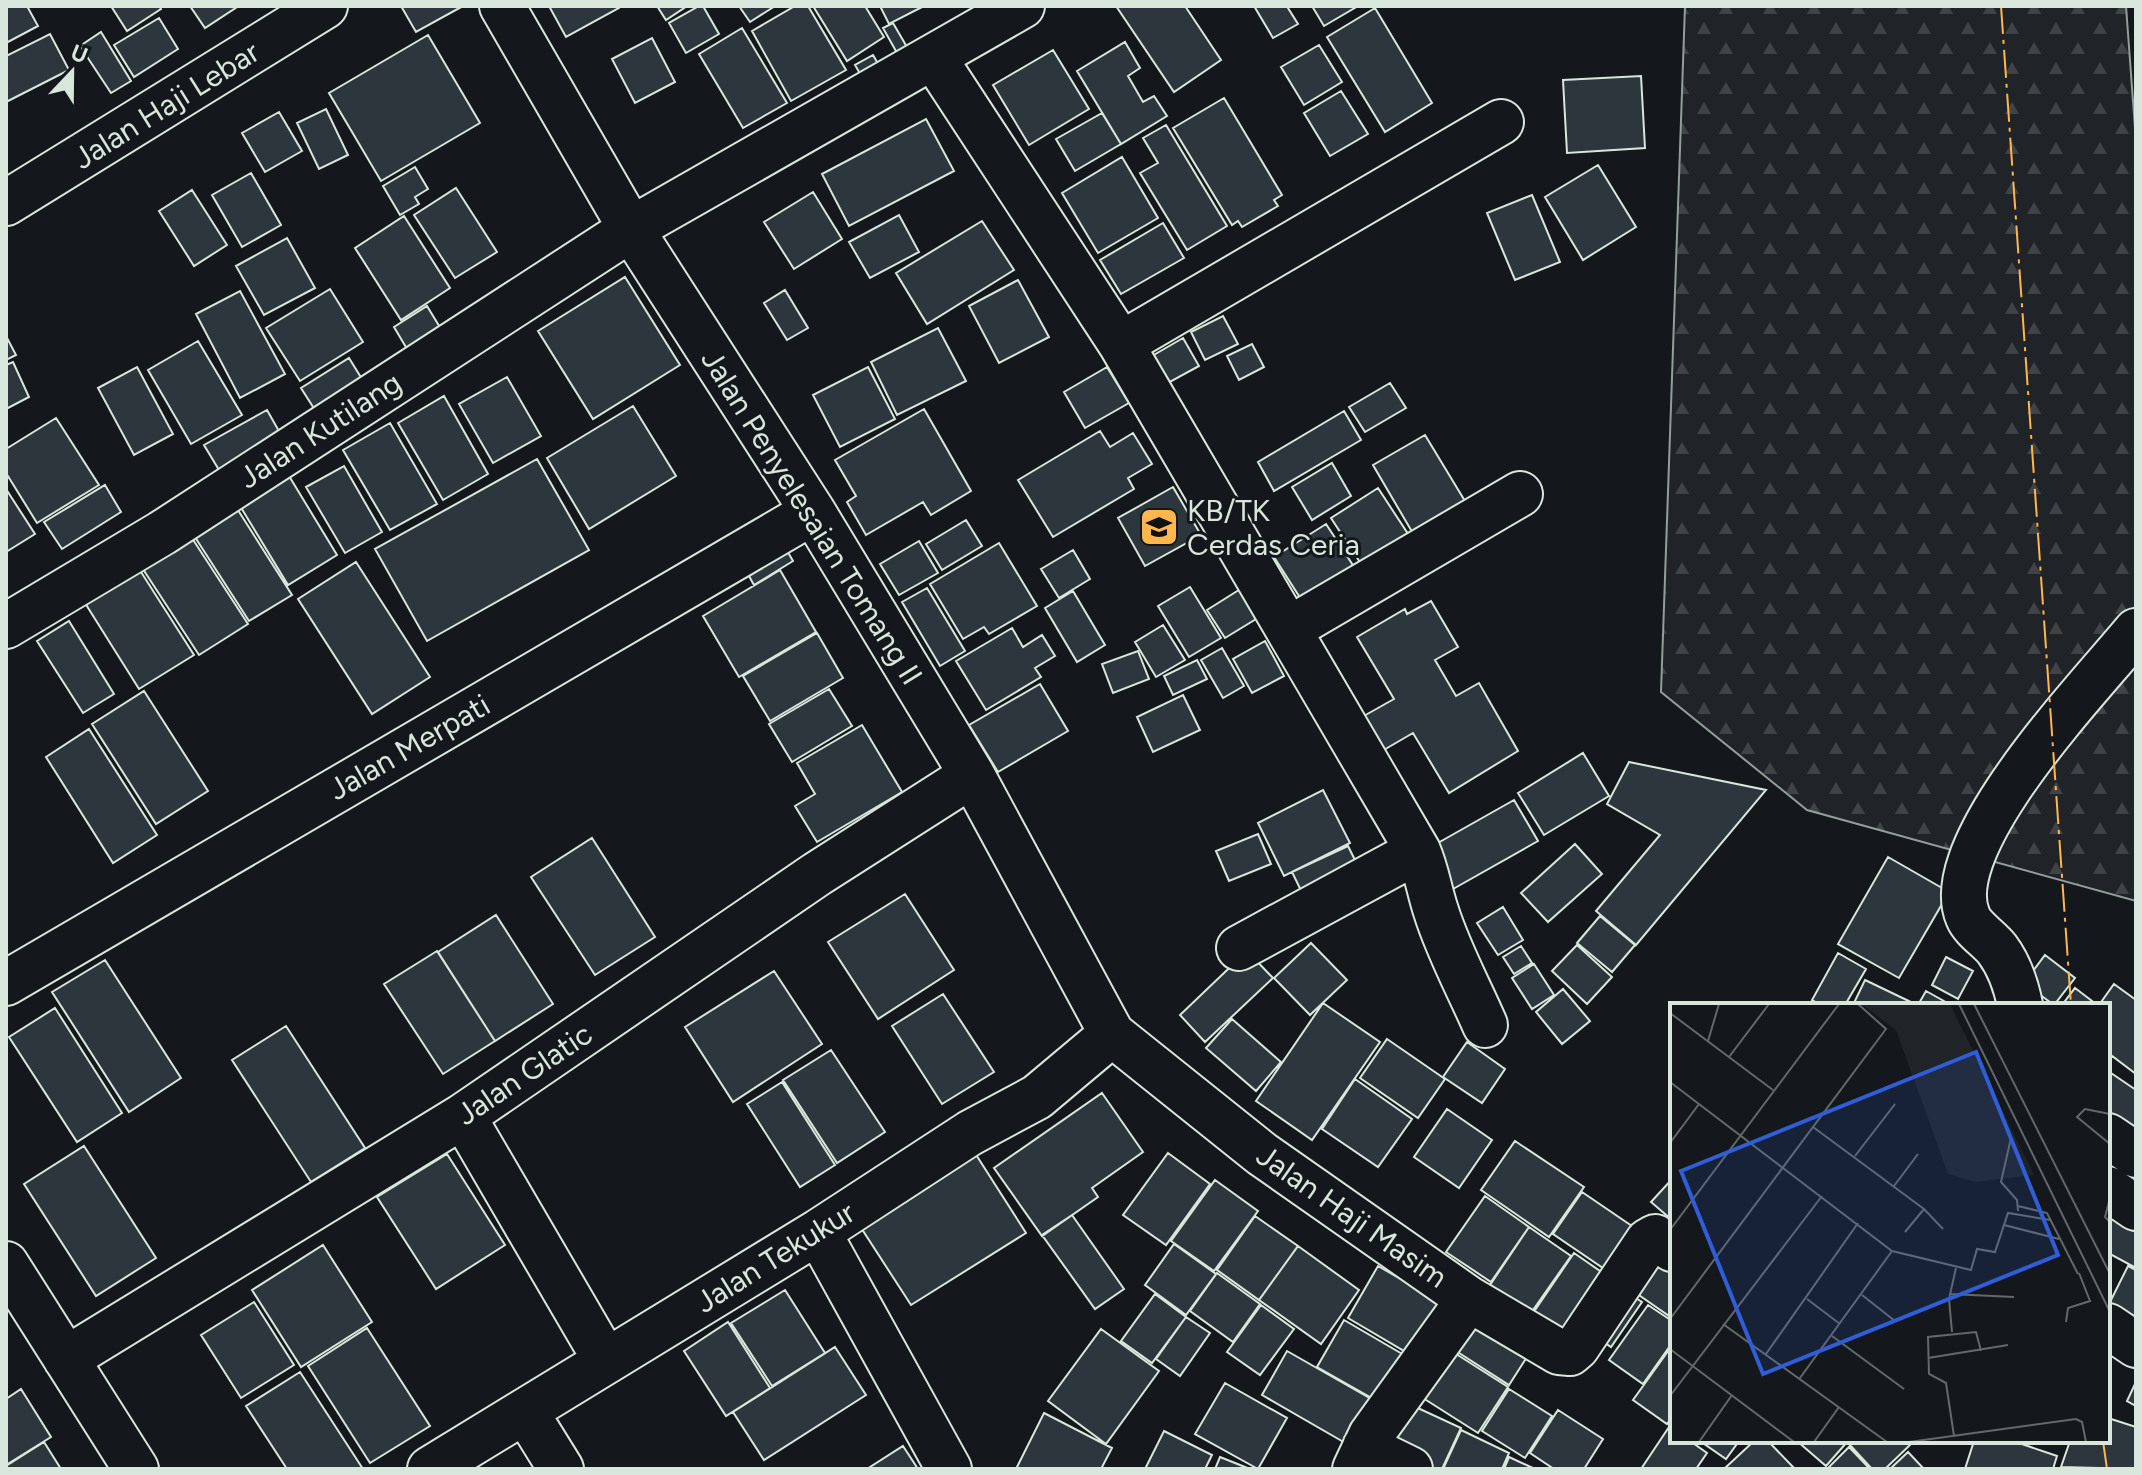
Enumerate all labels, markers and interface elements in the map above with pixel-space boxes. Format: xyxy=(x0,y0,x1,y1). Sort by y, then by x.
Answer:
north arrow xyxy=(32,32,112,112)
street label: Jalan Haji Lebar xyxy=(66,33,266,177)
text: U xyxy=(67,38,92,69)
street label: Jalan Penyelesaian Tomang II xyxy=(693,343,931,691)
street label: Jalan Kutilang xyxy=(232,364,408,496)
place label: KB/TK Cerdas Ceria xyxy=(1187,492,1360,563)
school or university icon: KB/TK Cerdas Ceria xyxy=(1138,506,1180,548)
street label: Jalan Merpati xyxy=(322,686,496,808)
inset map xyxy=(1670,1003,2110,1443)
street label: Jalan Glatic xyxy=(449,1015,599,1133)
street label: Jalan Haji Masim xyxy=(1250,1137,1454,1295)
street label: Jalan Tekukur xyxy=(689,1193,861,1321)

